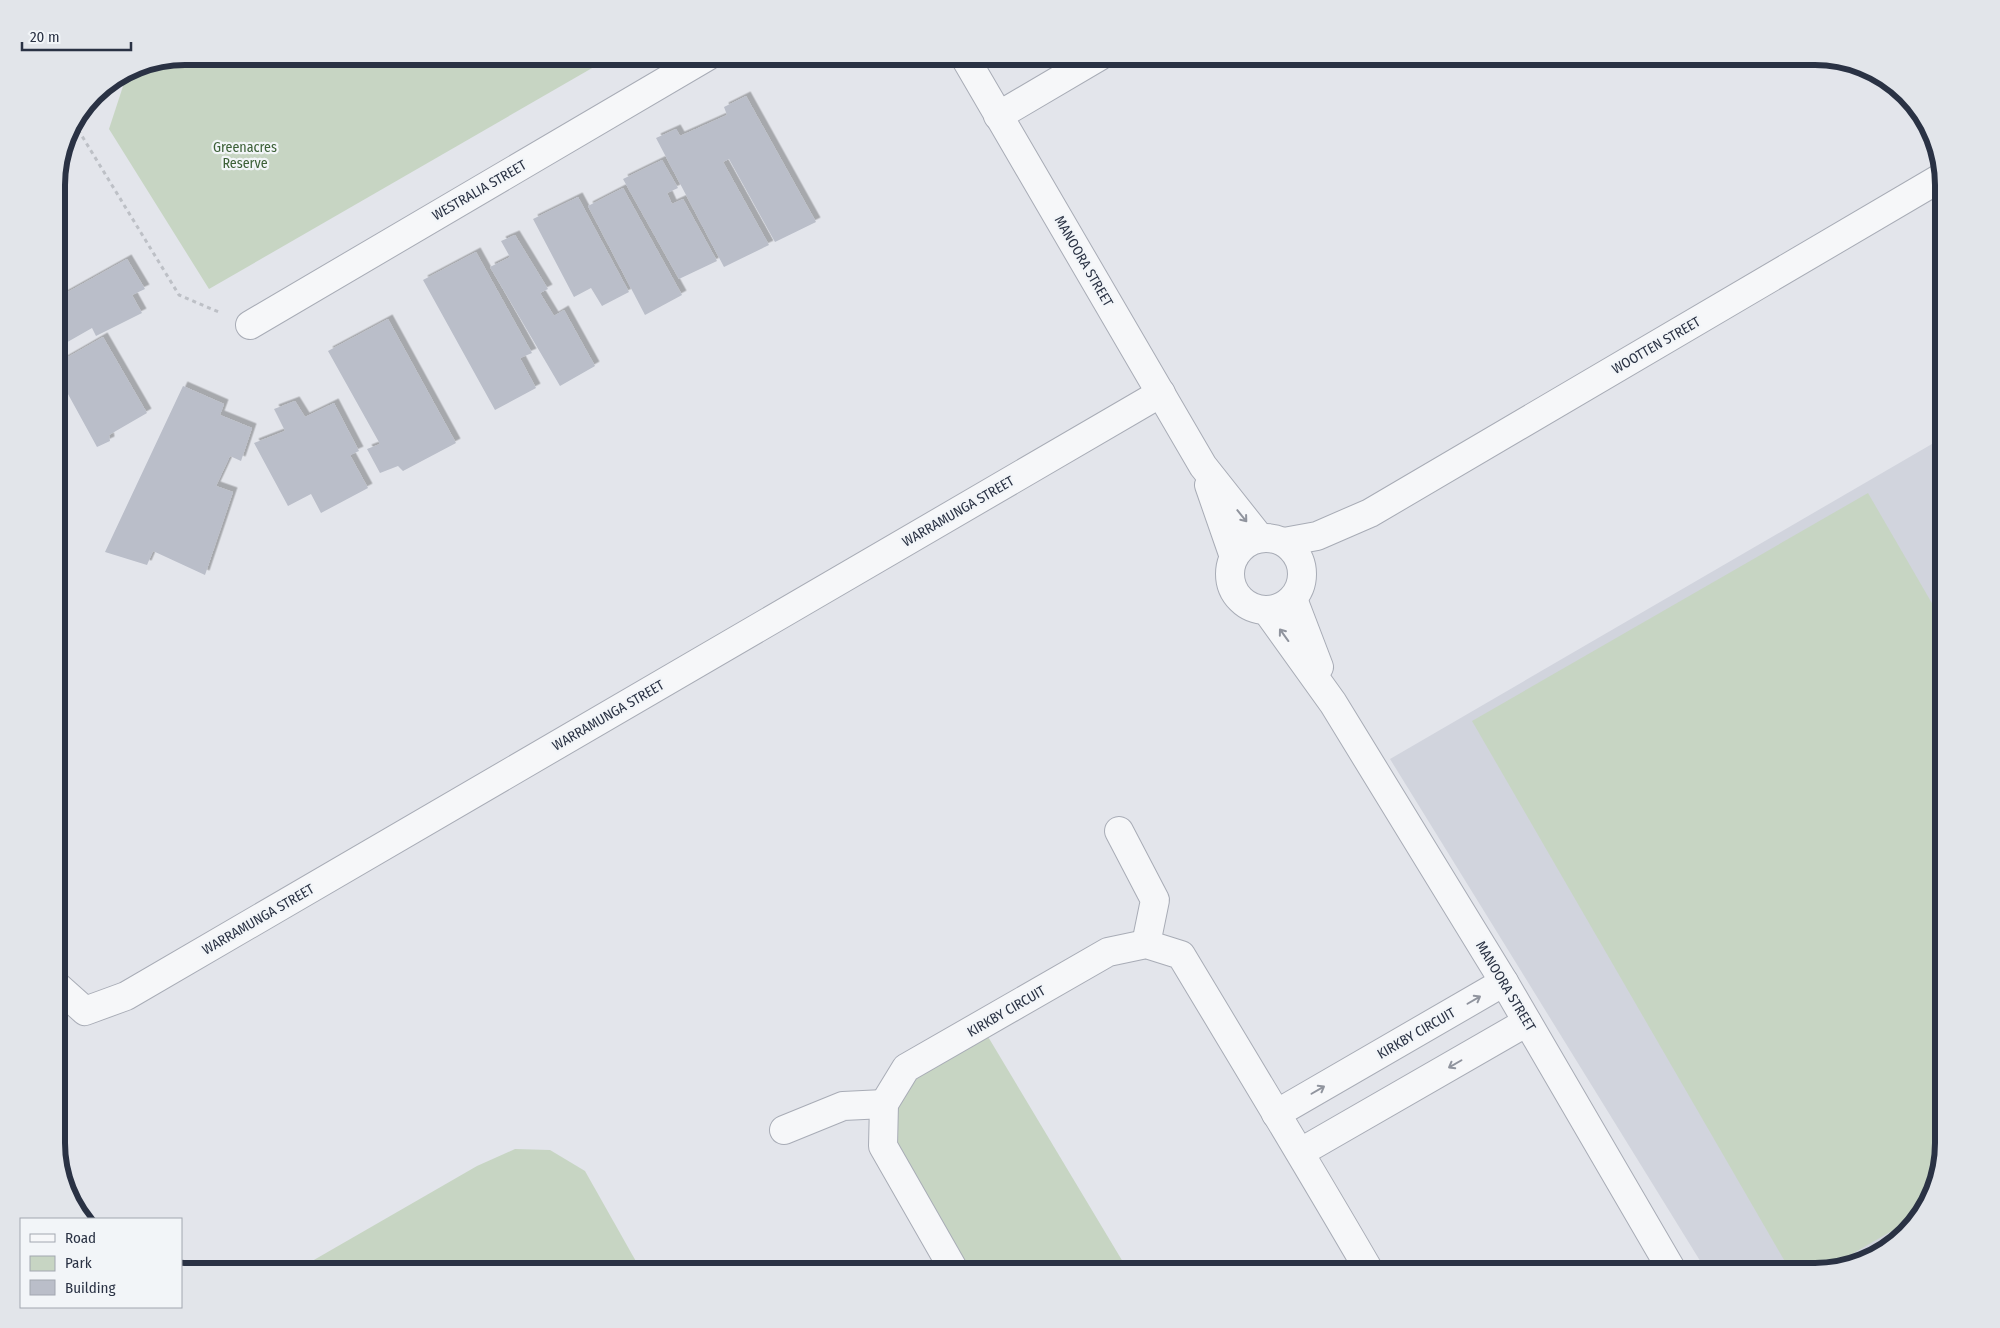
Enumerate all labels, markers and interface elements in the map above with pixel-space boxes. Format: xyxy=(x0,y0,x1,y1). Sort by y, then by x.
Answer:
scale bar xyxy=(22,20,131,52)
text: 20 m xyxy=(30,28,60,46)
park label: Greenacres Reserve xyxy=(213,139,277,172)
street label: WESTRALIA STREET xyxy=(429,156,530,224)
street label: MANOORA STREET xyxy=(1051,213,1117,310)
street label: WOOTTEN STREET xyxy=(1609,313,1704,378)
street label: WARRAMUNGA STREET xyxy=(899,472,1018,550)
one-way arrow xyxy=(1237,509,1248,522)
one-way arrow xyxy=(1279,628,1289,642)
street label: WARRAMUNGA STREET xyxy=(549,676,668,754)
street label: WARRAMUNGA STREET xyxy=(199,880,318,958)
street label: MANOORA STREET xyxy=(1472,938,1539,1035)
street label: KIRKBY CIRCUIT xyxy=(964,982,1049,1041)
one-way arrow xyxy=(1467,995,1482,1005)
street label: KIRKBY CIRCUIT xyxy=(1374,1004,1459,1063)
one-way arrow xyxy=(1448,1059,1462,1069)
one-way arrow xyxy=(1310,1084,1325,1094)
legend xyxy=(20,1218,182,1308)
text: Road xyxy=(65,1229,96,1247)
text: Park xyxy=(65,1254,92,1272)
text: Building xyxy=(65,1279,116,1297)

